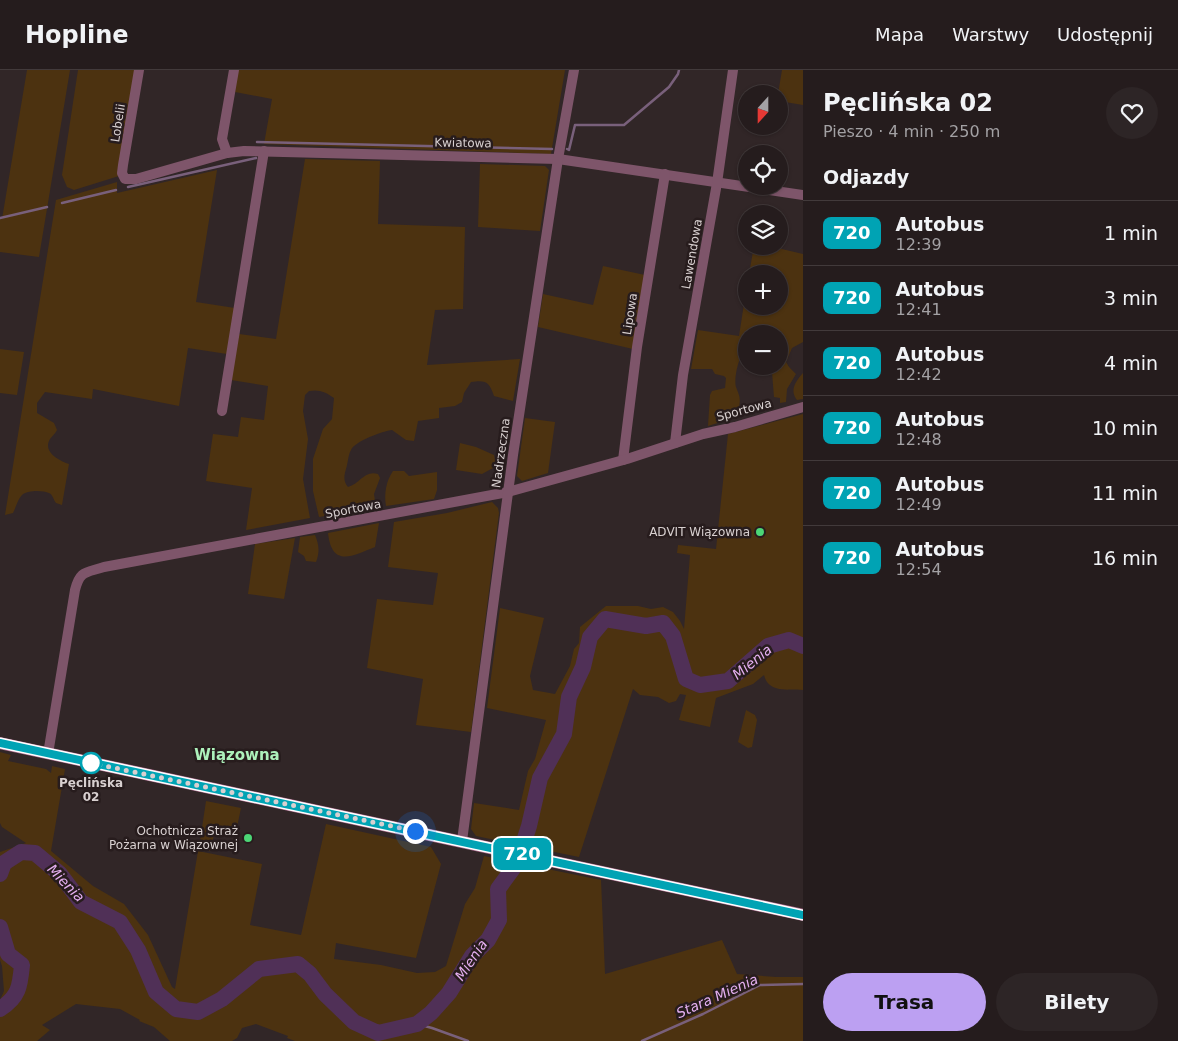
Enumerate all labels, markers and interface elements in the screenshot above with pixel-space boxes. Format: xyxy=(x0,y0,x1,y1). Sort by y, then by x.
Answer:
text: Hopline xyxy=(25,21,129,49)
text: Mapa xyxy=(875,24,924,45)
text: Warstwy xyxy=(952,24,1029,45)
text: Udostępnij xyxy=(1057,24,1153,45)
north arrow xyxy=(738,85,788,135)
map controls xyxy=(738,85,788,375)
button: heart xyxy=(1106,87,1158,139)
text: Pęclińska 02 xyxy=(823,89,993,117)
street label: Lobelii xyxy=(108,103,128,143)
text: Pieszo · 4 min · 250 m xyxy=(823,122,1000,141)
street label: Kwiatowa xyxy=(434,135,492,151)
button: locate xyxy=(738,145,788,195)
text: Odjazdy xyxy=(823,166,909,188)
button: layers xyxy=(738,205,788,255)
text: Autobus xyxy=(896,213,984,235)
street label: Lawendowa xyxy=(679,218,705,290)
text: 720 xyxy=(833,222,871,243)
text: 1 min xyxy=(1104,222,1158,244)
text: 12:39 xyxy=(896,235,942,254)
button: + xyxy=(738,265,788,315)
text: Autobus xyxy=(896,278,984,300)
text: 720 xyxy=(833,287,871,308)
text: 3 min xyxy=(1104,287,1158,309)
street label: Lipowa xyxy=(620,292,640,336)
text: 12:41 xyxy=(896,300,942,319)
button: − xyxy=(738,325,788,375)
text: Autobus xyxy=(896,343,984,365)
text: 720 xyxy=(833,352,871,373)
text: 4 min xyxy=(1104,352,1158,374)
text: 12:42 xyxy=(896,365,942,384)
street label: Sportowa xyxy=(715,396,773,424)
text: Autobus xyxy=(896,408,984,430)
street label: Nadrzeczna xyxy=(489,417,513,489)
text: 720 xyxy=(833,417,871,438)
text: 10 min xyxy=(1092,417,1158,439)
text: 12:48 xyxy=(896,430,942,449)
text: Autobus xyxy=(896,473,984,495)
text: 720 xyxy=(833,482,871,503)
text: 11 min xyxy=(1092,482,1158,504)
text: 12:49 xyxy=(896,495,942,514)
street label: Sportowa xyxy=(324,497,382,521)
place label: ADVIT Wiązowna xyxy=(649,525,750,539)
marker: ADVIT Wiązowna xyxy=(754,526,766,538)
text: Autobus xyxy=(896,538,984,560)
text: 720 xyxy=(833,547,871,568)
text: 16 min xyxy=(1092,547,1158,569)
text: 12:54 xyxy=(896,560,942,579)
water label: Mienia xyxy=(729,641,775,683)
district label: Wiązowna xyxy=(194,746,280,764)
marker: Pęclińska 02 xyxy=(80,752,102,774)
place label: Pęclińska 02 xyxy=(59,776,123,804)
your location xyxy=(403,819,428,844)
place label: Ochotnicza Straż Pożarna w Wiązownej xyxy=(109,824,238,852)
marker: Ochotnicza Straż Pożarna w Wiązownej xyxy=(242,832,254,844)
line badge: 720 xyxy=(493,838,551,870)
text: 720 xyxy=(503,843,541,864)
water label: Mienia xyxy=(44,861,88,905)
water label: Mienia xyxy=(452,936,490,984)
water label: Stara Mienia xyxy=(674,971,760,1021)
button: Trasa xyxy=(823,973,986,1031)
button: Bilety xyxy=(996,973,1158,1031)

